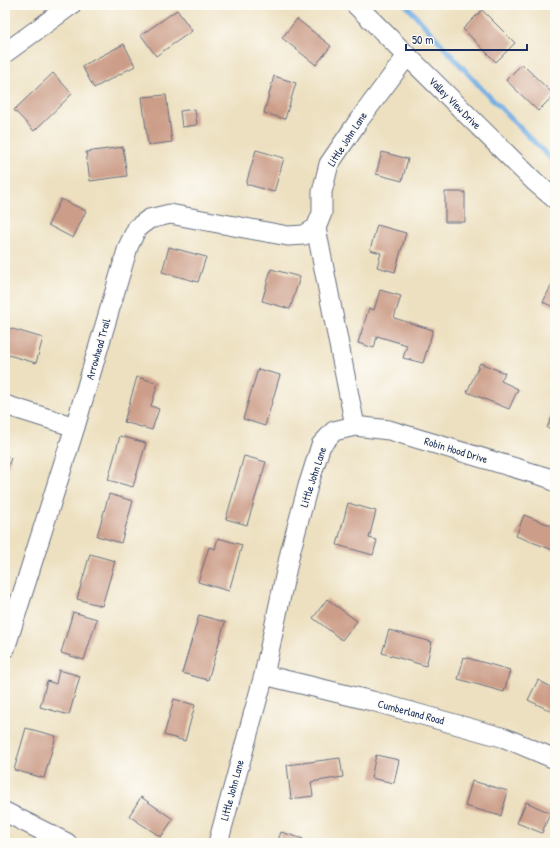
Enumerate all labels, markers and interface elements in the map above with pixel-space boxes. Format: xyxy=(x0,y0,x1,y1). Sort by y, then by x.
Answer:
scale bar xyxy=(406,26,527,52)
text: 50 m xyxy=(412,31,433,48)
street label: Valley View Drive xyxy=(426,74,484,132)
street label: Little John Lane xyxy=(324,109,370,169)
street label: Arrowhead Trail xyxy=(83,317,113,381)
street label: Robin Hood Drive xyxy=(423,434,490,466)
street label: Little John Lane xyxy=(297,445,329,509)
street label: Cumberland Road xyxy=(376,696,446,728)
street label: Little John Lane xyxy=(217,757,247,822)

